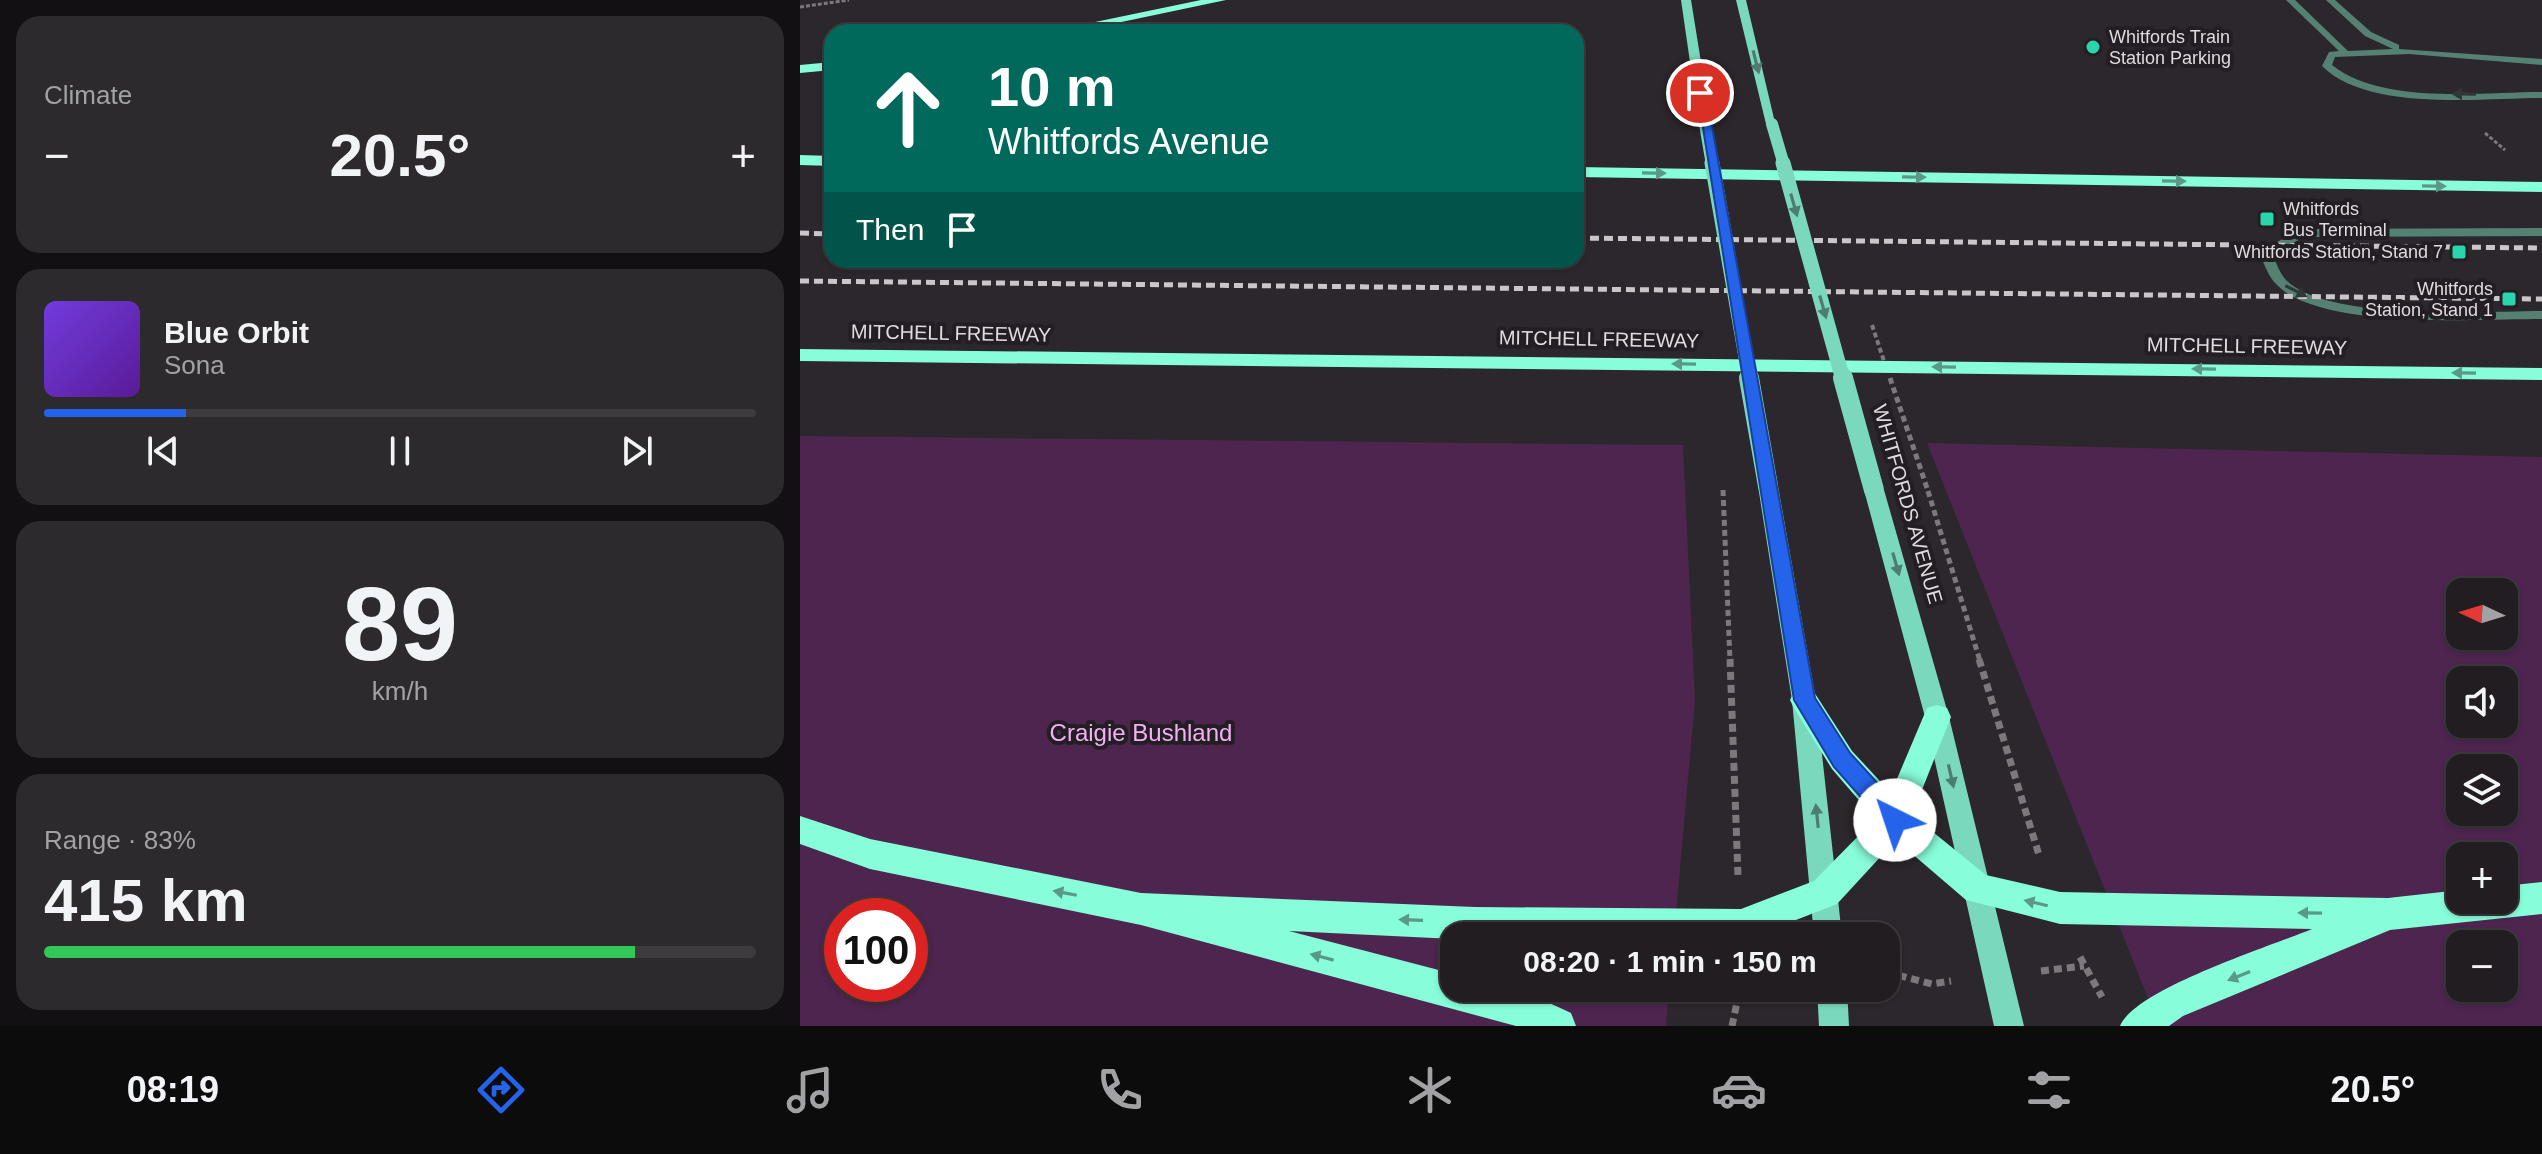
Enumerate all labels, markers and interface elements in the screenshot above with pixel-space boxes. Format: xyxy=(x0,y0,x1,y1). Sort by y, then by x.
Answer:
place label: Whitfords Train Station Parking xyxy=(2109,27,2231,68)
marker: Whitfords Train Station Parking xyxy=(2084,38,2102,56)
one-way arrow xyxy=(1751,50,1763,75)
text: 10 m xyxy=(988,55,1116,118)
icon: ahead xyxy=(856,56,960,160)
pin xyxy=(1666,59,1734,127)
icon: arrive xyxy=(1678,71,1722,115)
text: Climate xyxy=(44,80,132,110)
one-way arrow xyxy=(2451,87,2476,100)
text: Whitfords Avenue xyxy=(988,121,1270,162)
text: 20.5° xyxy=(330,122,470,189)
text: − xyxy=(44,131,70,180)
text: + xyxy=(730,131,756,180)
one-way arrow xyxy=(1642,167,1667,180)
one-way arrow xyxy=(1902,171,1927,184)
one-way arrow xyxy=(2162,175,2187,188)
one-way arrow xyxy=(2422,179,2447,192)
one-way arrow xyxy=(1789,193,1801,218)
place label: Whitfords Bus Terminal xyxy=(2283,199,2387,240)
icon: arrive xyxy=(940,208,984,252)
marker: Whitfords Bus Terminal xyxy=(2258,210,2276,228)
text: Then xyxy=(856,213,924,246)
place label: Whitfords Station, Stand 7 xyxy=(2234,242,2443,262)
marker: Whitfords Station, Stand 7 xyxy=(2450,243,2468,261)
place label: Whitfords Station, Stand 1 xyxy=(2365,279,2493,320)
one-way arrow xyxy=(2285,284,2308,297)
marker: Whitfords Station, Stand 1 xyxy=(2500,290,2518,308)
one-way arrow xyxy=(1817,296,1830,320)
text: Blue Orbit xyxy=(164,316,309,349)
street label: MITCHELL FREEWAY xyxy=(851,320,1051,346)
street label: MITCHELL FREEWAY xyxy=(1499,326,1699,352)
street label: MITCHELL FREEWAY xyxy=(2147,333,2347,359)
text: Sona xyxy=(164,350,225,380)
one-way arrow xyxy=(1671,358,1696,370)
one-way arrow xyxy=(1931,361,1956,373)
one-way arrow xyxy=(2191,363,2216,375)
one-way arrow xyxy=(2451,366,2476,379)
street label: WHITFORDS AVENUE xyxy=(1869,402,1947,606)
icon: previous xyxy=(141,429,185,473)
icon: pause xyxy=(378,429,422,473)
icon: next xyxy=(615,429,659,473)
one-way arrow xyxy=(1890,553,1903,577)
text: 89 xyxy=(342,566,458,682)
north arrow xyxy=(2446,578,2518,650)
map controls xyxy=(2446,578,2518,1002)
button: sound xyxy=(2446,666,2518,738)
text: km/h xyxy=(372,676,428,706)
park label: Craigie Bushland xyxy=(1050,719,1232,746)
button: layers xyxy=(2446,754,2518,826)
one-way arrow xyxy=(1946,763,1958,788)
position arrow xyxy=(1853,778,1937,862)
one-way arrow xyxy=(1810,803,1823,828)
text: Range · 83% xyxy=(44,825,196,855)
button: + xyxy=(2446,842,2518,914)
text: 415 km xyxy=(44,867,248,934)
one-way arrow xyxy=(1052,887,1077,899)
one-way arrow xyxy=(2024,896,2049,908)
speed limit sign: 100 xyxy=(824,898,928,1002)
one-way arrow xyxy=(2297,906,2322,919)
one-way arrow xyxy=(1398,914,1423,927)
button: − xyxy=(2446,930,2518,1002)
text: 08:20 · 1 min · 150 m xyxy=(1523,945,1817,978)
one-way arrow xyxy=(1310,950,1334,963)
one-way arrow xyxy=(2227,970,2251,983)
icon: directions xyxy=(473,1062,529,1118)
icon: music xyxy=(782,1062,838,1118)
icon: phone xyxy=(1092,1062,1148,1118)
icon: climate xyxy=(1402,1062,1458,1118)
icon: car xyxy=(1711,1062,1767,1118)
icon: filters xyxy=(2021,1062,2077,1118)
text: 08:19 xyxy=(127,1069,219,1110)
text: 20.5° xyxy=(2331,1069,2415,1110)

